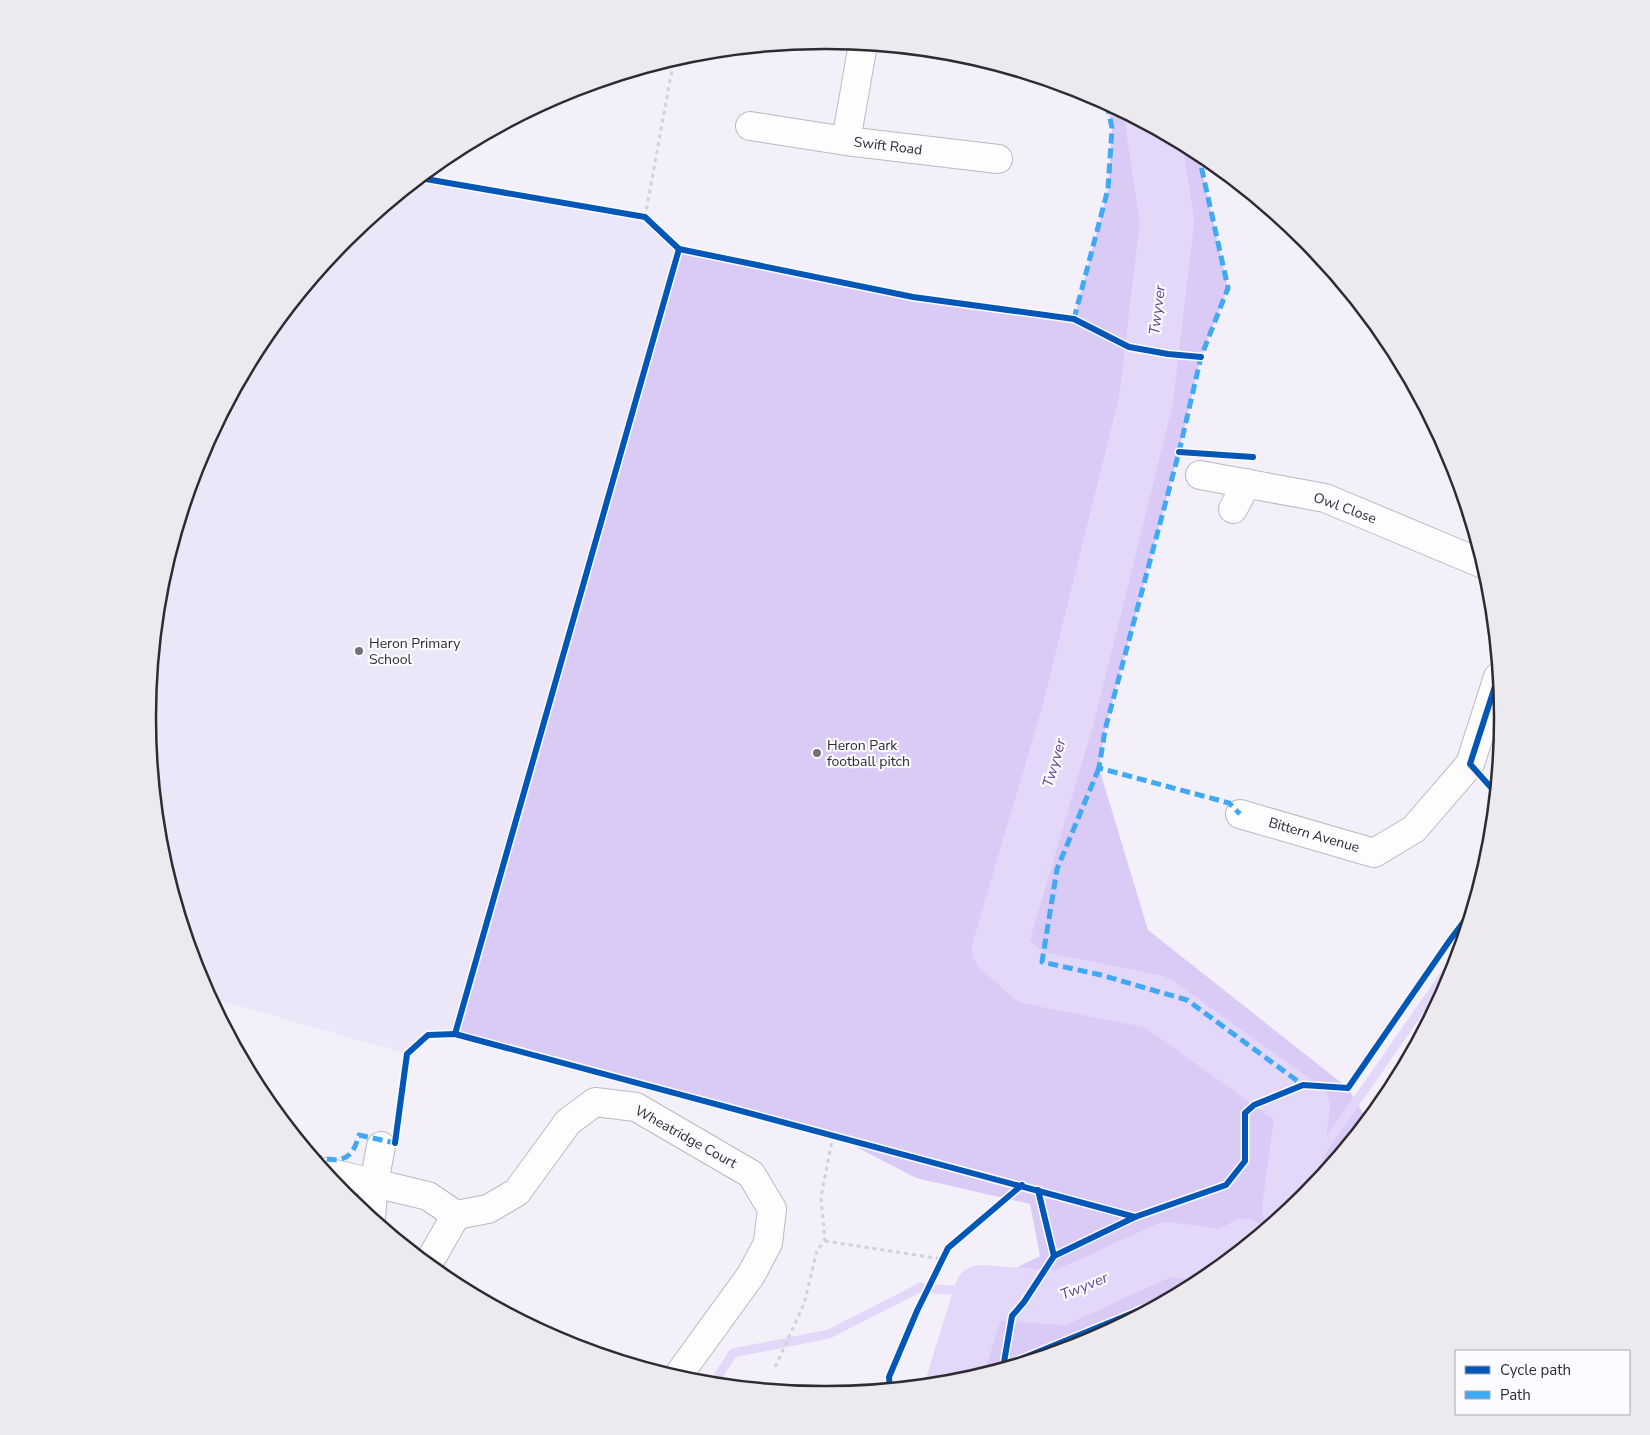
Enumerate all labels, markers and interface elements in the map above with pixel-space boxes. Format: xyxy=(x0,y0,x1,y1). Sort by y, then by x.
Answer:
street label: Swift Road xyxy=(853,132,923,160)
water label: Twyver xyxy=(1144,283,1170,336)
street label: Owl Close xyxy=(1311,488,1379,528)
place label: Heron Primary School xyxy=(369,634,461,669)
marker: Heron Primary School xyxy=(353,645,365,657)
place label: Heron Park football pitch xyxy=(827,736,910,771)
water label: Twyver xyxy=(1038,736,1071,790)
marker: Heron Park football pitch xyxy=(811,747,823,759)
street label: Bittern Avenue xyxy=(1266,813,1362,857)
street label: Wheatridge Court xyxy=(632,1101,740,1173)
water label: Twyver xyxy=(1057,1267,1111,1305)
legend xyxy=(1455,1350,1630,1415)
text: Cycle path xyxy=(1500,1360,1571,1380)
text: Path xyxy=(1500,1385,1531,1405)

